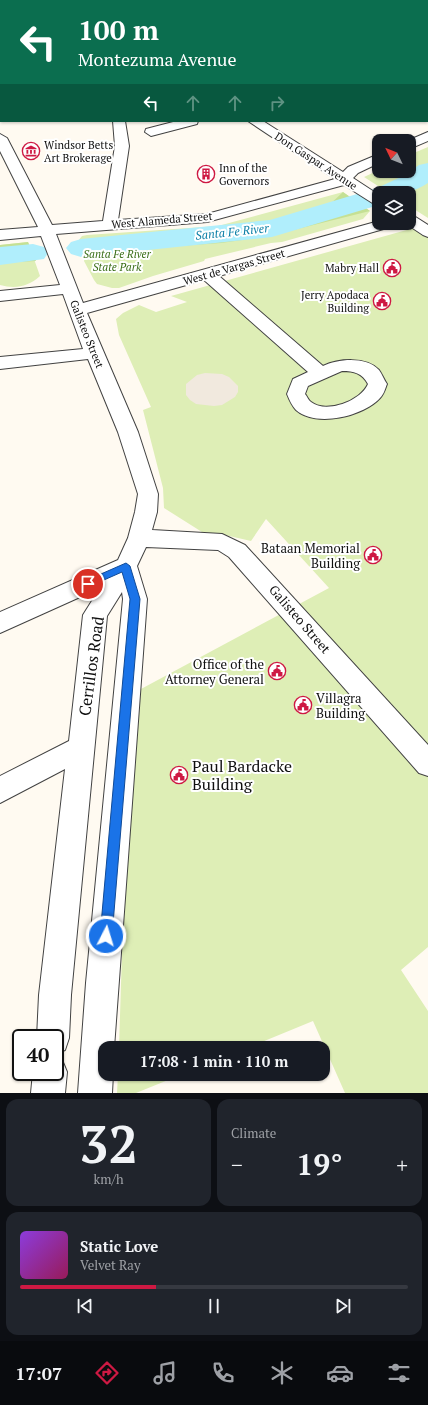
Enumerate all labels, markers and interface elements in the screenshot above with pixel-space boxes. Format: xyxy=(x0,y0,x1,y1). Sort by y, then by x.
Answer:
text: 100 m xyxy=(78,11,159,48)
icon: left xyxy=(12,16,64,68)
text: Montezuma Avenue xyxy=(78,47,237,71)
icon: left xyxy=(140,92,162,114)
icon: ahead xyxy=(182,92,204,114)
icon: ahead xyxy=(224,92,246,114)
icon: right xyxy=(266,92,288,114)
street label: Don Gaspar Avenue xyxy=(272,129,360,193)
north arrow xyxy=(372,134,416,178)
map controls xyxy=(372,134,416,230)
place label: Windsor Betts Art Brokerage xyxy=(44,138,113,165)
museum icon: Windsor Betts Art Brokerage xyxy=(21,141,41,161)
place label: Inn of the Governors xyxy=(219,161,269,188)
building icon: Inn of the Governors xyxy=(196,164,216,184)
button: layers xyxy=(372,186,416,230)
street label: West Alameda Street xyxy=(111,209,213,231)
water label: Santa Fe River xyxy=(195,220,271,243)
street label: West de Vargas Street xyxy=(182,246,286,288)
park label: Santa Fe River State Park xyxy=(83,247,152,274)
public building icon: Mabry Hall xyxy=(382,258,402,278)
place label: Mabry Hall xyxy=(325,261,379,275)
place label: Jerry Apodaca Building xyxy=(301,288,369,315)
public building icon: Jerry Apodaca Building xyxy=(372,291,392,311)
street label: Galisteo Street xyxy=(67,298,107,370)
place label: Bataan Memorial Building xyxy=(261,539,360,572)
public building icon: Bataan Memorial Building xyxy=(363,545,383,565)
pin xyxy=(71,567,105,601)
icon: arrive xyxy=(77,573,99,595)
street label: Galisteo Street xyxy=(265,581,335,657)
street label: Cerrillos Road xyxy=(73,615,109,717)
place label: Office of the Attorney General xyxy=(165,655,264,688)
public building icon: Office of the Attorney General xyxy=(267,661,287,681)
place label: Villagra Building xyxy=(316,689,365,722)
public building icon: Villagra Building xyxy=(293,695,313,715)
place label: Paul Bardacke Building xyxy=(192,755,292,795)
public building icon: Paul Bardacke Building xyxy=(169,765,189,785)
position arrow xyxy=(85,915,127,957)
speed limit sign: 40 xyxy=(12,1029,64,1081)
text: 17:08 · 1 min · 110 m xyxy=(140,1051,288,1071)
text: 32 xyxy=(79,1109,138,1178)
text: Climate xyxy=(231,1124,276,1142)
text: 19° xyxy=(296,1144,343,1184)
text: − xyxy=(231,1150,243,1179)
text: + xyxy=(396,1150,408,1179)
text: km/h xyxy=(93,1170,124,1188)
text: Static Love xyxy=(80,1236,158,1256)
text: Velvet Ray xyxy=(80,1256,140,1274)
icon: previous xyxy=(74,1295,96,1317)
icon: pause xyxy=(203,1295,225,1317)
icon: next xyxy=(332,1295,354,1317)
icon: directions xyxy=(93,1359,121,1387)
icon: music xyxy=(151,1359,179,1387)
icon: phone xyxy=(209,1359,237,1387)
icon: climate xyxy=(268,1359,296,1387)
icon: car xyxy=(326,1359,354,1387)
icon: filters xyxy=(385,1359,413,1387)
text: 17:07 xyxy=(15,1361,62,1385)

